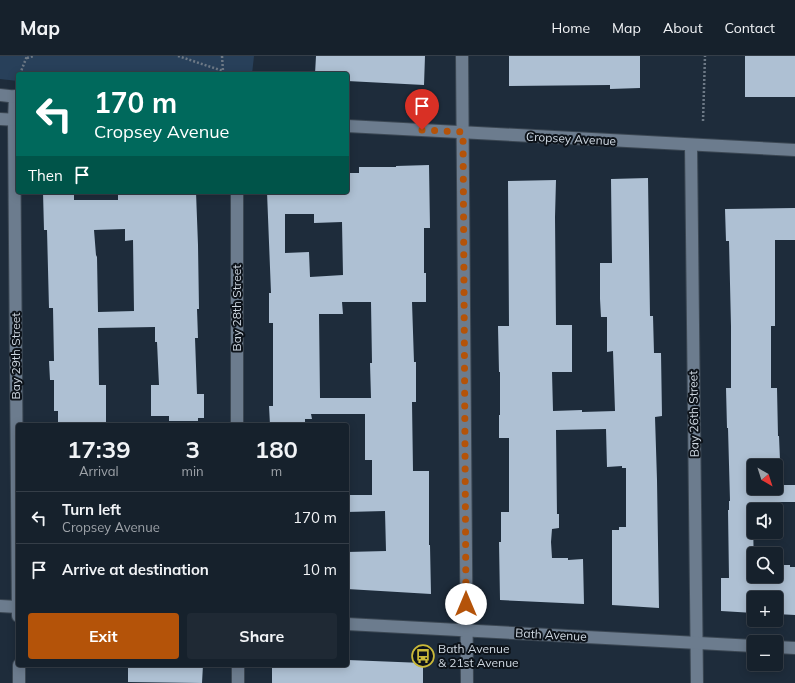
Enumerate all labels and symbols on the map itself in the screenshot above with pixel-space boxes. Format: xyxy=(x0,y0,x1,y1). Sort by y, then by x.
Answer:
pin xyxy=(405,89,439,130)
street label: Cropsey Avenue xyxy=(526,129,616,148)
street label: Bay 28th Street xyxy=(229,265,244,351)
street label: Bay 29th Street xyxy=(8,313,23,399)
street label: Bay 26th Street xyxy=(685,371,702,458)
north arrow xyxy=(747,459,783,495)
position arrow xyxy=(445,583,487,625)
street label: Bath Avenue xyxy=(515,625,587,644)
place label: Bath Avenue & 21st Avenue xyxy=(438,641,519,670)
bus stop icon: Bath Avenue & 21st Avenue xyxy=(410,643,436,669)

